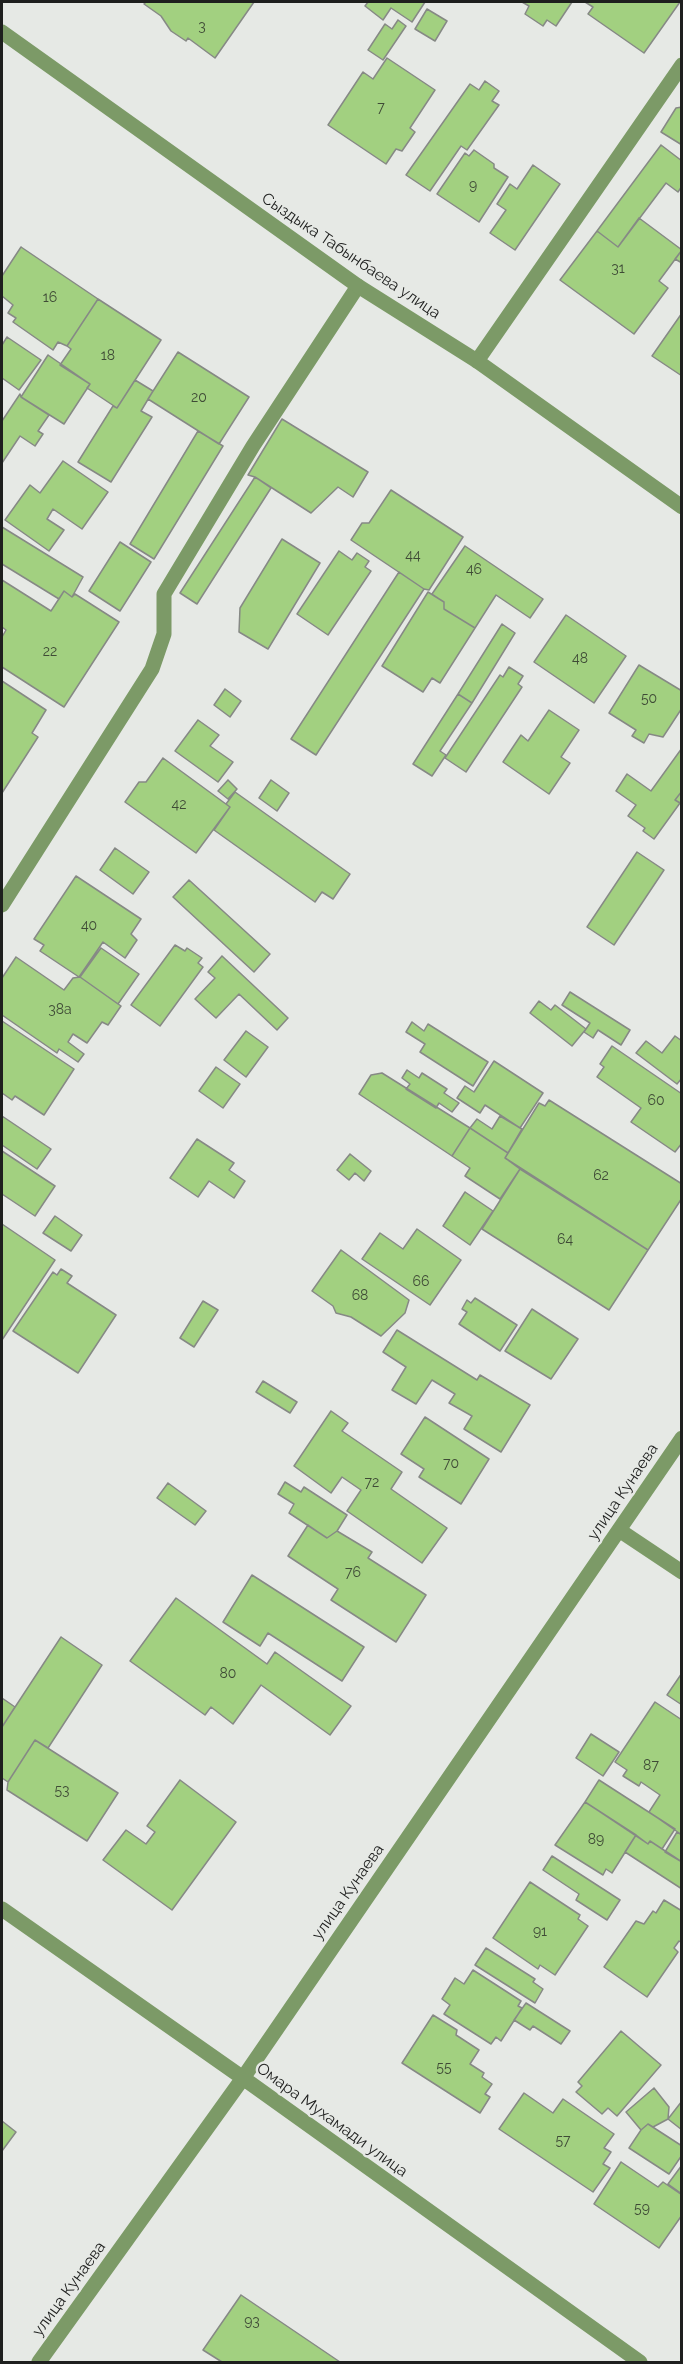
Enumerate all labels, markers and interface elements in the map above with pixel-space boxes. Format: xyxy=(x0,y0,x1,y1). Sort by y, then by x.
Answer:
house number: 3 xyxy=(198,19,206,35)
house number: 7 xyxy=(377,100,385,116)
house number: 9 xyxy=(469,178,477,194)
street label: Сыздыка Табынбаева улица xyxy=(258,189,444,323)
house number: 31 xyxy=(611,261,625,277)
house number: 16 xyxy=(43,290,57,306)
house number: 18 xyxy=(101,348,115,364)
house number: 20 xyxy=(191,390,207,406)
house number: 44 xyxy=(405,548,421,564)
house number: 46 xyxy=(466,562,482,578)
house number: 22 xyxy=(43,644,57,660)
house number: 48 xyxy=(572,651,588,667)
house number: 50 xyxy=(641,691,657,707)
house number: 42 xyxy=(172,797,186,813)
house number: 40 xyxy=(81,918,97,934)
house number: 38а xyxy=(48,1002,72,1018)
house number: 60 xyxy=(647,1093,665,1109)
house number: 62 xyxy=(593,1168,609,1184)
house number: 64 xyxy=(557,1232,573,1248)
house number: 66 xyxy=(413,1274,429,1290)
house number: 68 xyxy=(352,1288,368,1304)
street label: улица Кунаева xyxy=(584,1440,662,1544)
house number: 70 xyxy=(443,1456,459,1472)
house number: 72 xyxy=(365,1475,379,1491)
house number: 76 xyxy=(345,1565,361,1581)
house number: 80 xyxy=(220,1666,236,1682)
house number: 87 xyxy=(643,1758,659,1774)
house number: 53 xyxy=(54,1783,70,1799)
house number: 89 xyxy=(588,1832,604,1848)
street label: улица Кунаева xyxy=(308,1840,388,1944)
house number: 91 xyxy=(533,1924,547,1940)
street label: Омара Мухамади улица xyxy=(253,2059,411,2181)
house number: 55 xyxy=(436,2060,452,2076)
house number: 57 xyxy=(555,2133,571,2149)
house number: 59 xyxy=(634,2201,650,2217)
street label: улица Кунаева xyxy=(28,2238,110,2340)
house number: 93 xyxy=(244,2314,260,2330)

